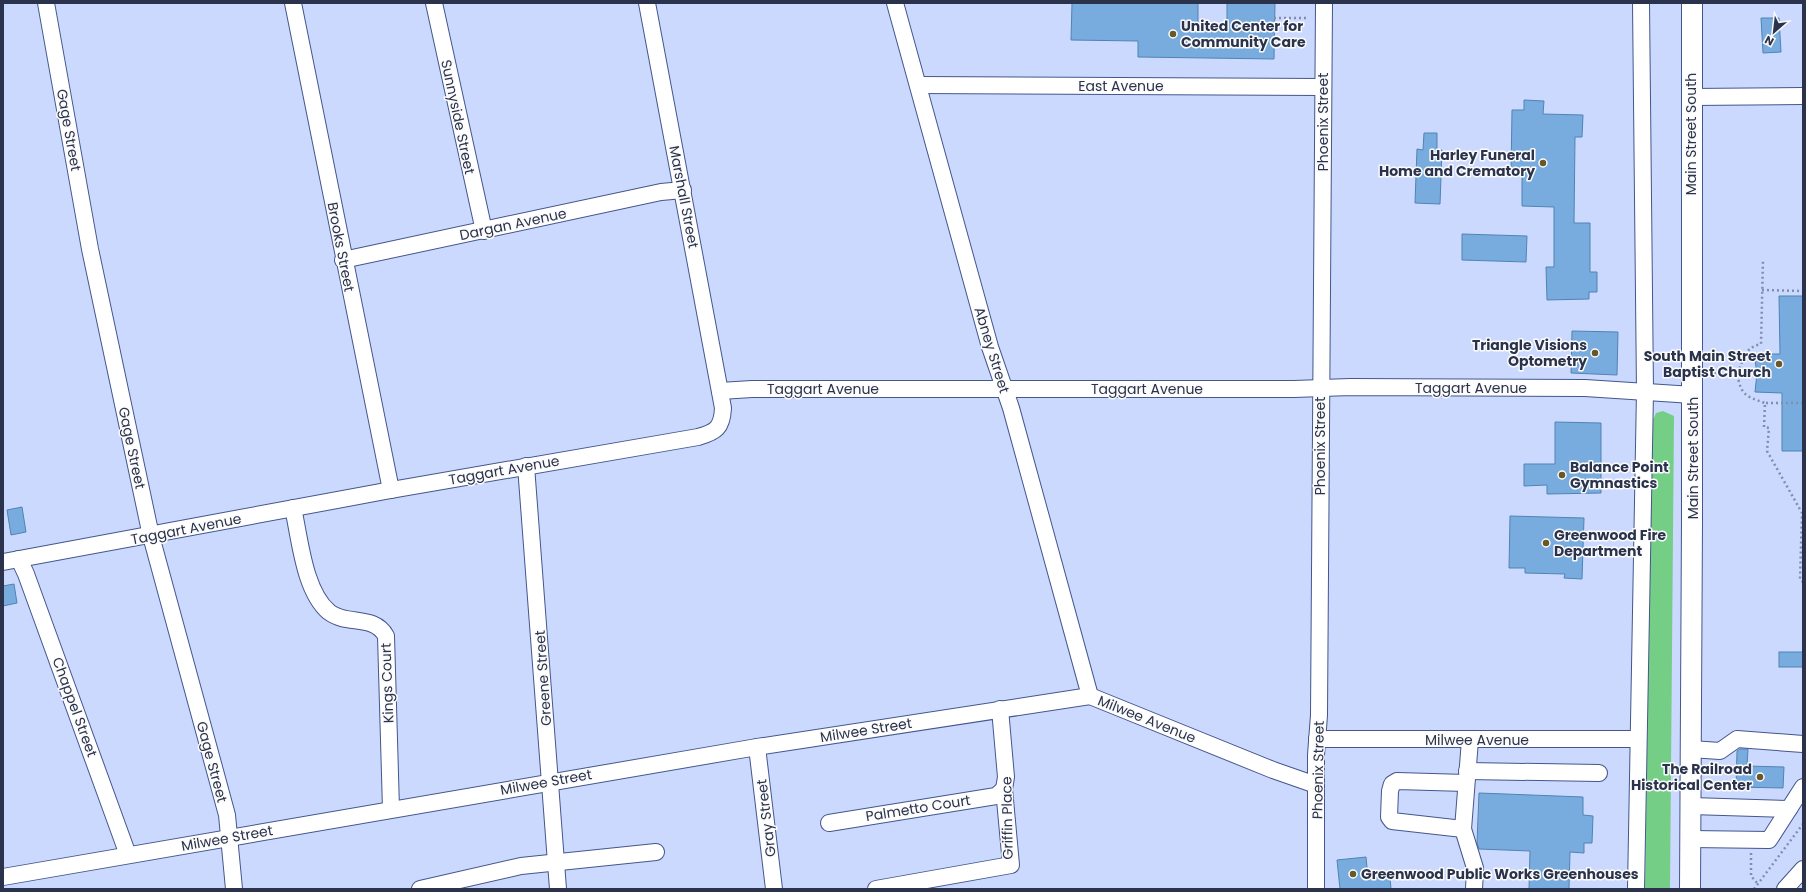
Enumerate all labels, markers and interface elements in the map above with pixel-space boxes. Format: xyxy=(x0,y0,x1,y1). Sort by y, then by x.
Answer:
north arrow xyxy=(1754,12,1794,52)
place label: United Center for Community Care xyxy=(1181,16,1306,52)
marker: United Center for Community Care xyxy=(1168,29,1178,39)
text: N xyxy=(1762,32,1777,50)
street label: Sunnyside Street xyxy=(436,58,480,176)
street label: Phoenix Street xyxy=(1313,73,1333,171)
street label: Main Street South xyxy=(1681,73,1701,195)
street label: East Avenue xyxy=(1078,76,1164,96)
street label: Gage Street xyxy=(52,87,86,173)
street label: Marshall Street xyxy=(664,144,704,250)
place label: Harley Funeral Home and Crematory xyxy=(1379,145,1535,181)
marker: Harley Funeral Home and Crematory xyxy=(1538,158,1548,168)
street label: Brooks Street xyxy=(323,200,359,294)
street label: Dargan Avenue xyxy=(458,203,569,245)
street label: Abney Street xyxy=(969,304,1015,396)
place label: Triangle Visions Optometry xyxy=(1472,335,1587,371)
place label: South Main Street Baptist Church xyxy=(1644,346,1771,382)
marker: Triangle Visions Optometry xyxy=(1590,348,1600,358)
marker: South Main Street Baptist Church xyxy=(1774,359,1784,369)
street label: Taggart Avenue xyxy=(1415,378,1527,398)
street label: Taggart Avenue xyxy=(767,379,879,399)
street label: Taggart Avenue xyxy=(1091,379,1203,399)
street label: Phoenix Street xyxy=(1310,397,1330,495)
street label: Main Street South xyxy=(1683,397,1703,519)
street label: Gage Street xyxy=(114,405,150,491)
street label: Taggart Avenue xyxy=(447,450,561,490)
place label: Balance Point Gymnastics xyxy=(1570,457,1669,493)
marker: Balance Point Gymnastics xyxy=(1557,470,1567,480)
street label: Taggart Avenue xyxy=(129,508,243,550)
place label: Greenwood Fire Department xyxy=(1554,525,1667,561)
marker: Greenwood Fire Department xyxy=(1541,538,1551,548)
street label: Greene Street xyxy=(530,629,556,727)
street label: Kings Court xyxy=(376,642,398,724)
street label: Chappel Street xyxy=(48,654,102,760)
street label: Milwee Avenue xyxy=(1095,690,1199,748)
street label: Milwee Street xyxy=(819,713,913,747)
street label: Gage Street xyxy=(192,719,232,805)
street label: Phoenix Street xyxy=(1307,721,1329,819)
street label: Milwee Avenue xyxy=(1425,730,1529,750)
place label: The Railroad Historical Center xyxy=(1631,759,1752,795)
street label: Milwee Street xyxy=(499,764,593,800)
marker: The Railroad Historical Center xyxy=(1755,772,1765,782)
street label: Griffin Place xyxy=(996,776,1018,860)
street label: Gray Street xyxy=(751,778,781,858)
street label: Palmetto Court xyxy=(864,790,972,826)
street label: Milwee Street xyxy=(180,820,274,856)
place label: Greenwood Public Works Greenhouses xyxy=(1361,864,1639,884)
marker: Greenwood Public Works Greenhouses xyxy=(1348,869,1358,879)

